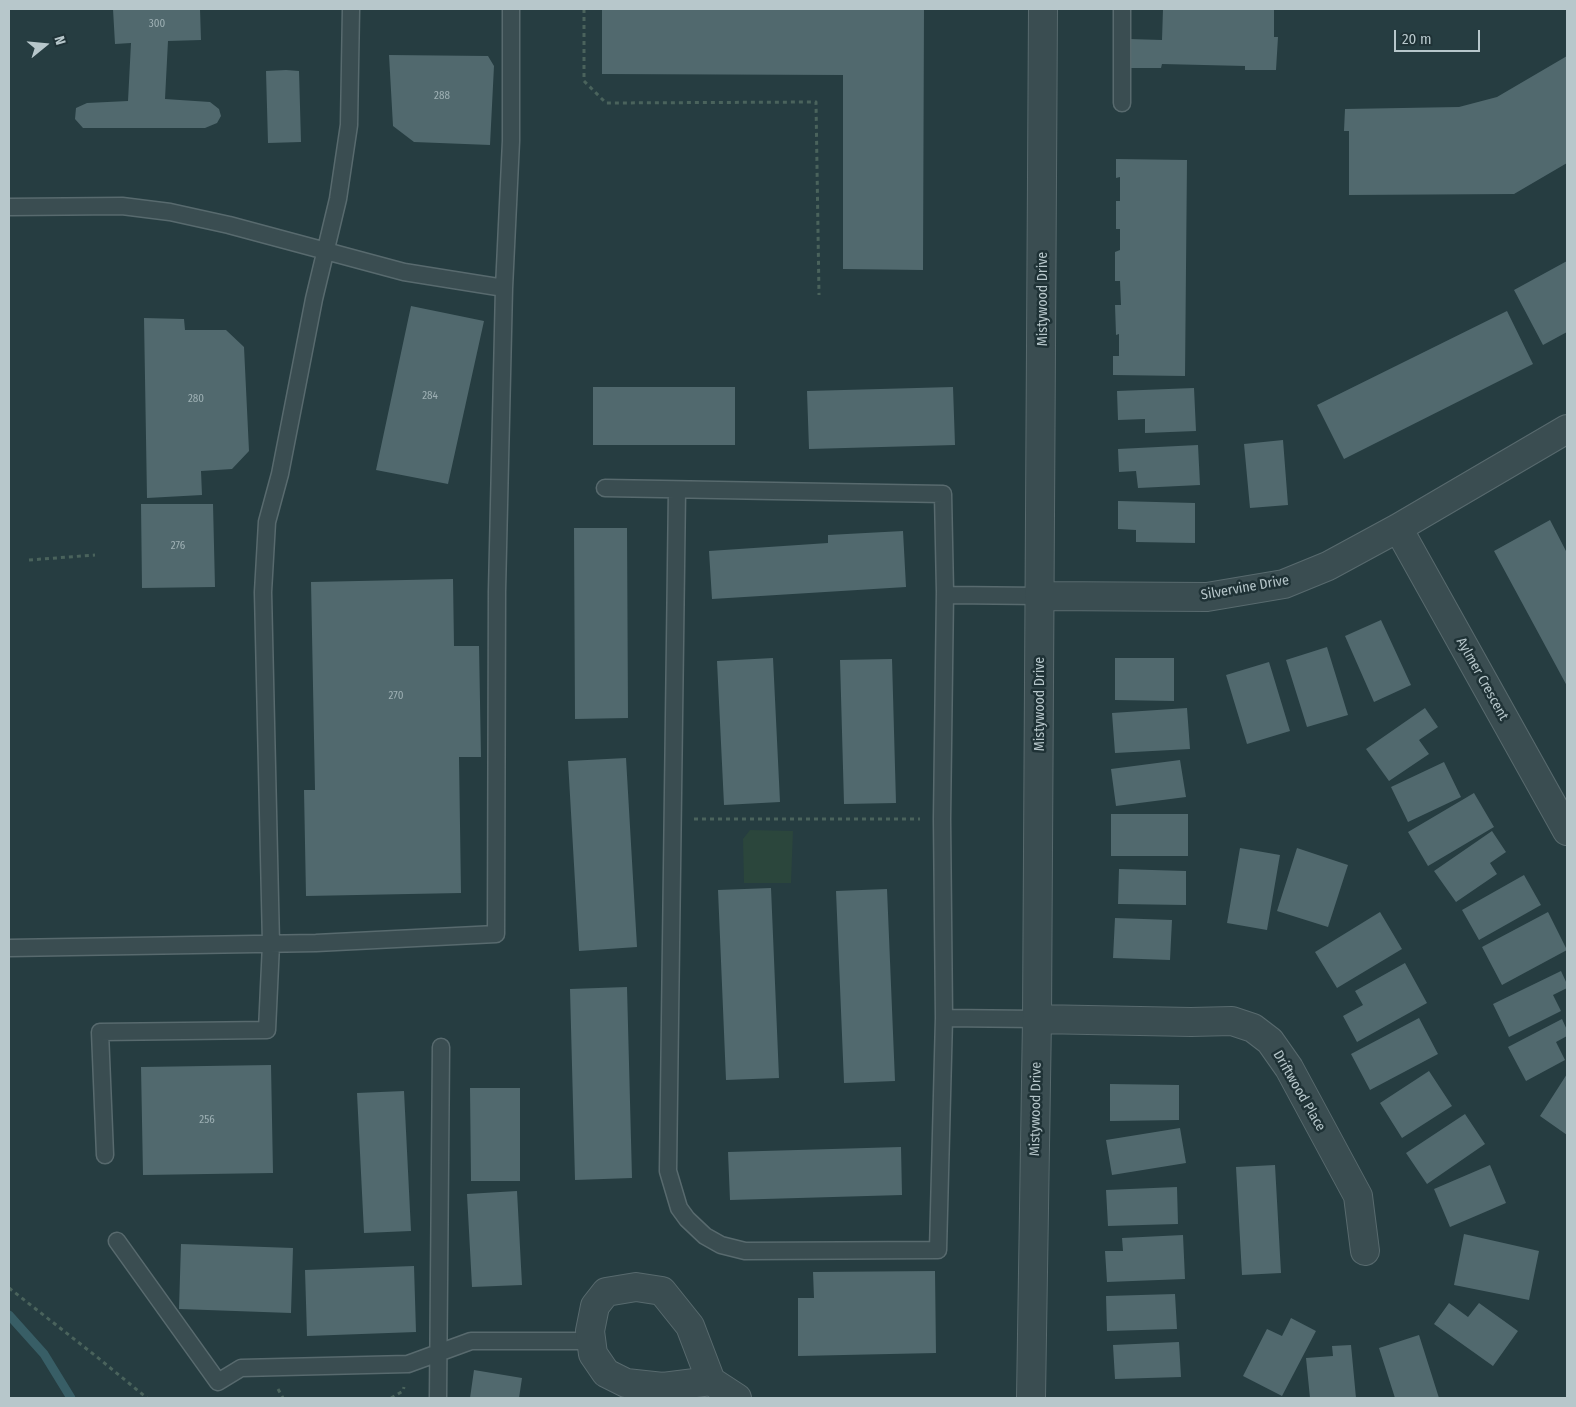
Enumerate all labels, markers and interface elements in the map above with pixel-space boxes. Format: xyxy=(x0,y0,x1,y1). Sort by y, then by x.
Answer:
house number: 300 xyxy=(149,17,165,31)
north arrow xyxy=(20,20,70,70)
scale bar xyxy=(1396,20,1482,52)
text: 20 m xyxy=(1402,30,1432,48)
text: N xyxy=(50,34,69,47)
house number: 288 xyxy=(434,89,450,103)
street label: Mistywood Drive xyxy=(1035,252,1051,346)
house number: 284 xyxy=(422,389,438,403)
house number: 280 xyxy=(188,392,204,406)
house number: 276 xyxy=(171,539,185,553)
street label: Silvervine Drive xyxy=(1200,572,1290,604)
street label: Aylmer Crescent xyxy=(1452,635,1512,723)
street label: Mistywood Drive xyxy=(1032,657,1048,751)
house number: 270 xyxy=(389,689,403,703)
street label: Driftwood Place xyxy=(1269,1048,1329,1134)
street label: Mistywood Drive xyxy=(1027,1062,1045,1156)
house number: 256 xyxy=(199,1113,215,1127)

